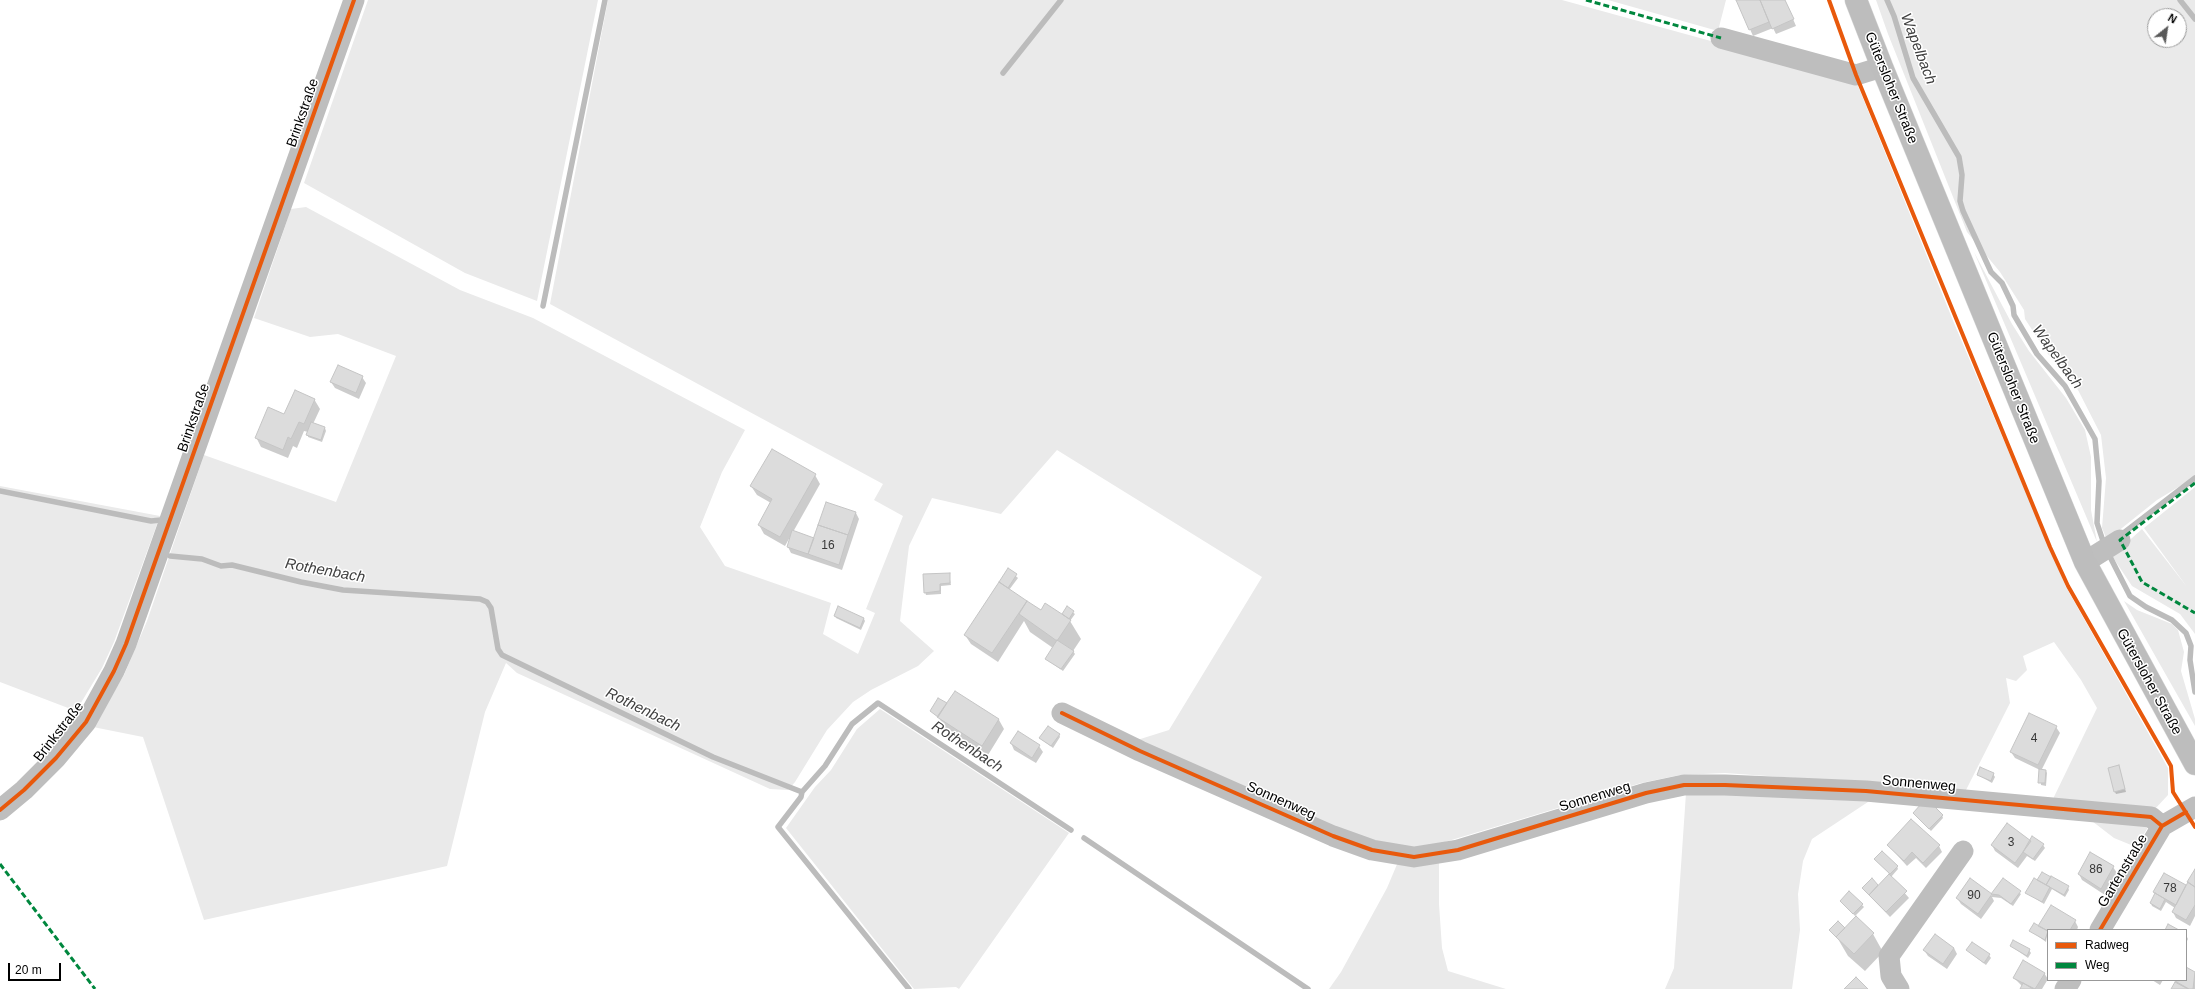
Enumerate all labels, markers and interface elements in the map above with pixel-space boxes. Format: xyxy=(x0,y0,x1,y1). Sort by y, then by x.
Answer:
north arrow xyxy=(2147,8,2187,48)
water label: Wapelbach xyxy=(1896,11,1940,87)
text: N xyxy=(2166,11,2179,26)
street label: Gütersloher Straße xyxy=(1861,30,1921,146)
street label: Brinkstraße xyxy=(283,76,323,150)
water label: Wapelbach xyxy=(2028,321,2086,393)
street label: Gütersloher Straße xyxy=(1983,330,2043,446)
street label: Brinkstraße xyxy=(174,381,214,455)
house number: 16 xyxy=(821,539,835,553)
water label: Rothenbach xyxy=(284,555,366,587)
street label: Gütersloher Straße xyxy=(2113,626,2185,738)
water label: Rothenbach xyxy=(603,684,683,736)
street label: Brinkstraße xyxy=(30,699,88,765)
water label: Rothenbach xyxy=(928,717,1006,777)
house number: 4 xyxy=(2031,732,2037,746)
street label: Sonnenweg xyxy=(1881,772,1957,796)
street label: Sonnenweg xyxy=(1244,778,1318,824)
street label: Sonnenweg xyxy=(1557,778,1633,816)
street label: Gartenstraße xyxy=(2095,831,2151,911)
house number: 3 xyxy=(2008,836,2014,850)
house number: 86 xyxy=(2089,863,2103,877)
house number: 78 xyxy=(2163,882,2177,896)
house number: 90 xyxy=(1967,889,1981,903)
legend xyxy=(2047,929,2187,981)
text: Radweg xyxy=(2085,938,2129,952)
scale bar xyxy=(10,955,63,981)
text: Weg xyxy=(2085,958,2109,972)
text: 20 m xyxy=(15,963,42,977)

